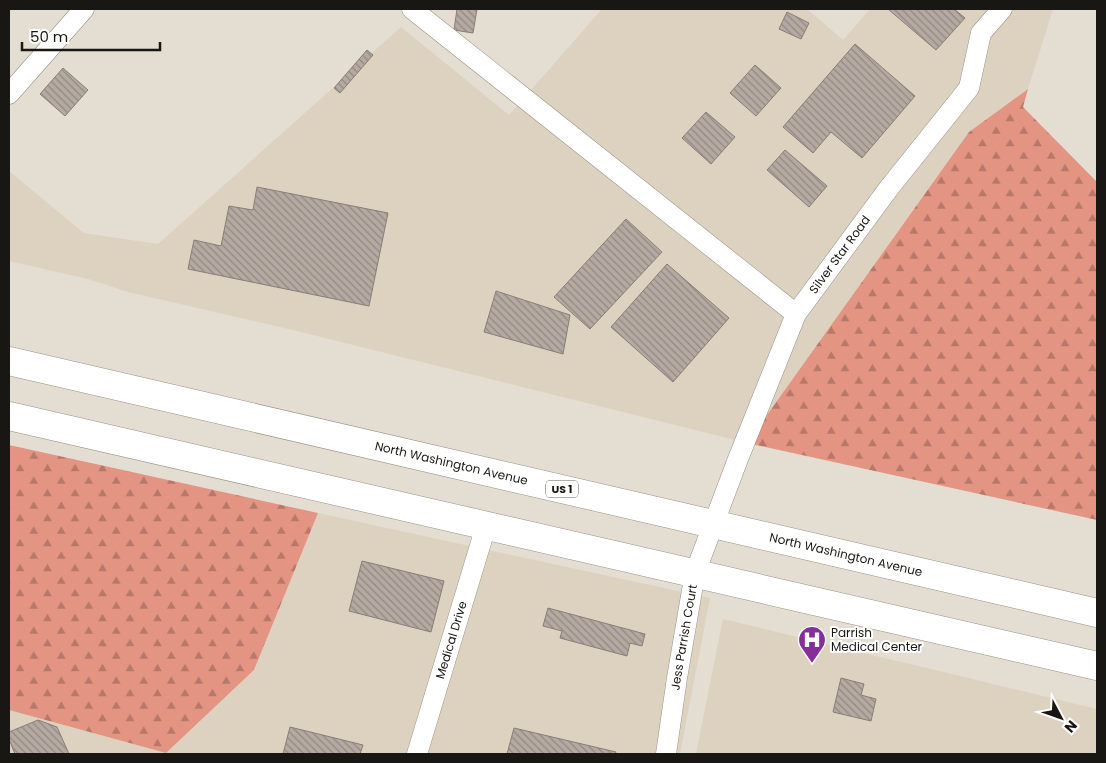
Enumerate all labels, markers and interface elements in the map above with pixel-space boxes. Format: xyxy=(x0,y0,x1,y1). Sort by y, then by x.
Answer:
scale bar xyxy=(22,20,160,52)
text: 50 m xyxy=(30,26,68,47)
street label: Silver Star Road xyxy=(805,212,874,297)
street label: North Washington Avenue xyxy=(373,437,530,489)
road number: US 1 xyxy=(546,480,578,498)
street label: North Washington Avenue xyxy=(768,528,924,580)
street label: Jess Parrish Court xyxy=(666,583,701,691)
street label: Medical Drive xyxy=(431,599,471,681)
place label: Parrish Medical Center xyxy=(831,624,923,655)
hospital icon: Parrish Medical Center xyxy=(797,625,827,664)
north arrow xyxy=(1036,693,1086,743)
text: N xyxy=(1060,716,1082,737)

